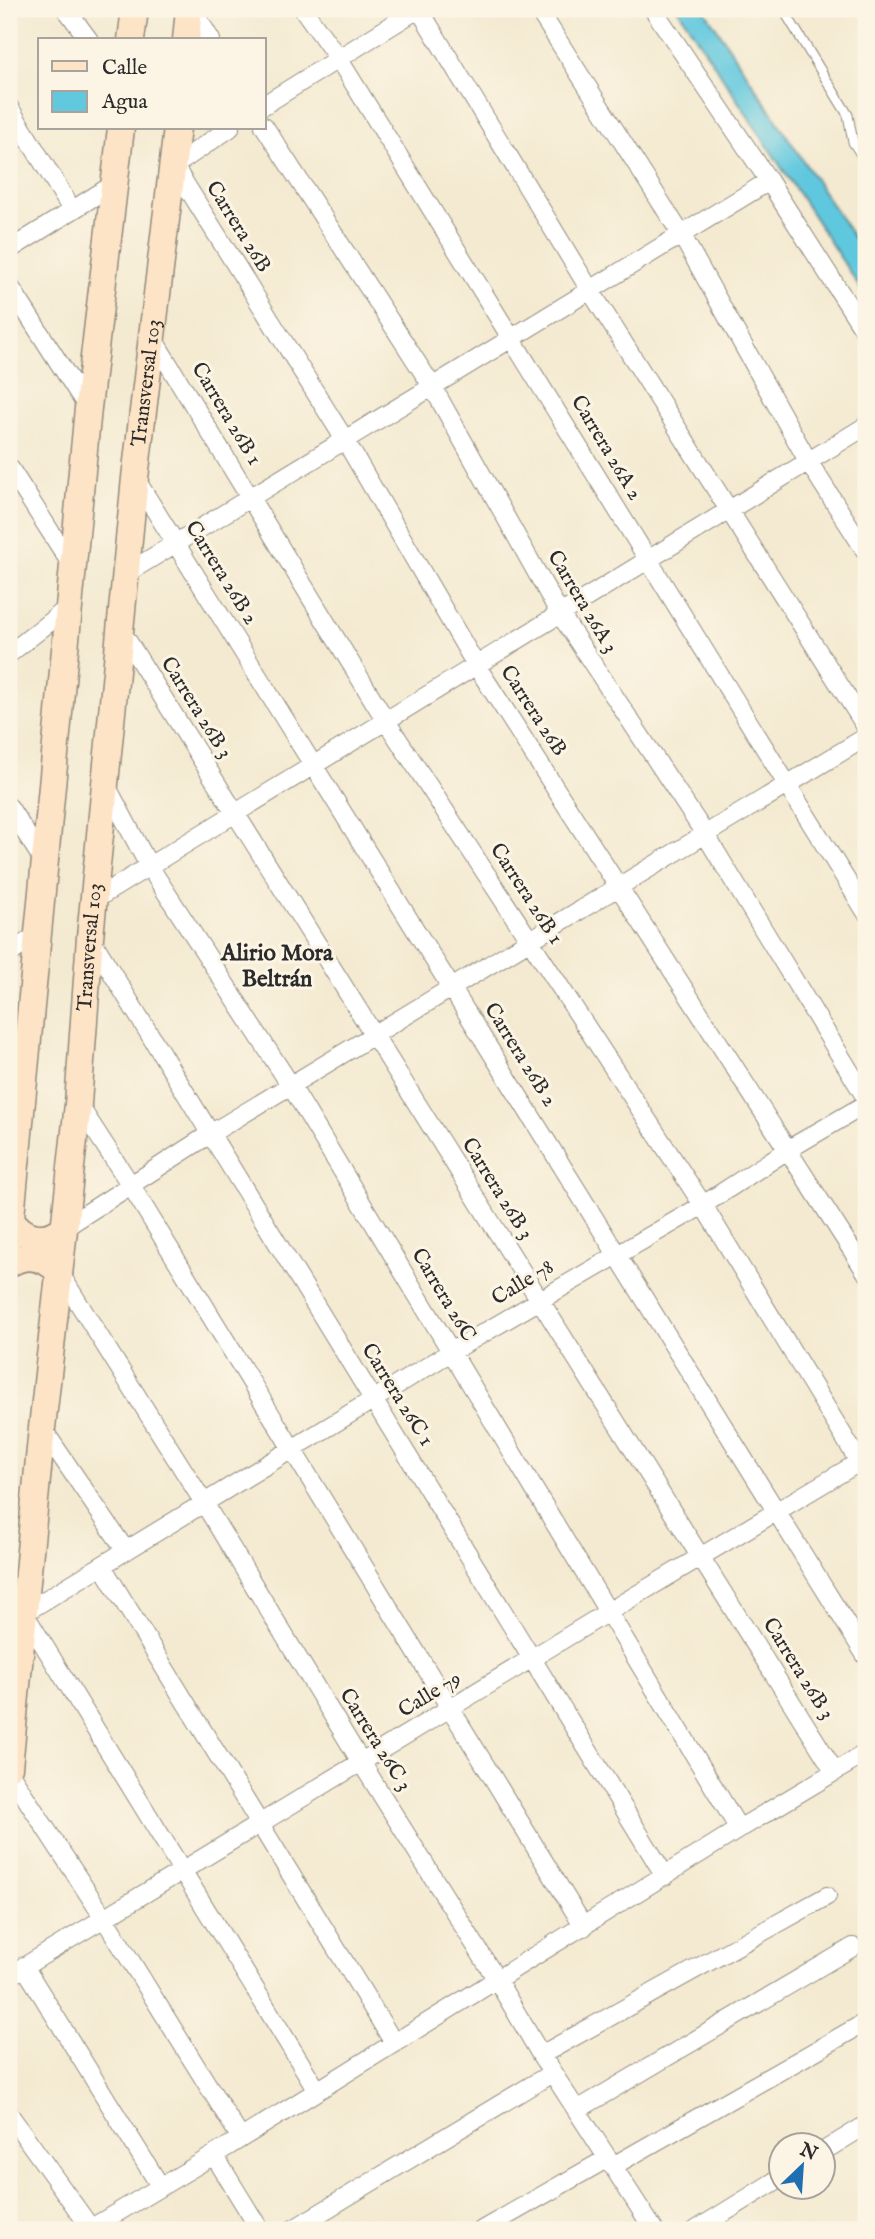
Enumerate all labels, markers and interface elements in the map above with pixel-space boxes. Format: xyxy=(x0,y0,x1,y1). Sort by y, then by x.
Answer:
legend xyxy=(38,38,266,130)
text: Calle xyxy=(102,55,147,82)
text: Agua xyxy=(101,89,148,116)
street label: Carrera 26B xyxy=(199,176,277,278)
street label: Transversal 103 xyxy=(125,318,167,448)
street label: Carrera 26B 1 xyxy=(185,358,267,470)
street label: Carrera 26A 2 xyxy=(564,391,648,506)
street label: Carrera 26B 2 xyxy=(178,516,264,630)
street label: Carrera 26A 3 xyxy=(541,545,623,659)
street label: Carrera 26B 3 xyxy=(154,652,238,764)
street label: Carrera 26B xyxy=(494,660,572,762)
street label: Carrera 26B 1 xyxy=(483,838,569,950)
street label: Transversal 103 xyxy=(71,882,109,1012)
district label: Alirio Mora Beltrán xyxy=(220,939,334,994)
street label: Carrera 26B 2 xyxy=(477,998,563,1112)
street label: Carrera 26B 3 xyxy=(455,1133,539,1245)
street label: Carrera 26C xyxy=(405,1243,481,1347)
street label: Calle 78 xyxy=(487,1254,559,1312)
street label: Carrera 26C 1 xyxy=(355,1338,439,1452)
street label: Carrera 26B 3 xyxy=(756,1613,840,1725)
street label: Calle 79 xyxy=(394,1666,466,1724)
street label: Carrera 26C 3 xyxy=(333,1683,417,1797)
north arrow xyxy=(766,2130,836,2200)
text: N xyxy=(795,2138,821,2167)

